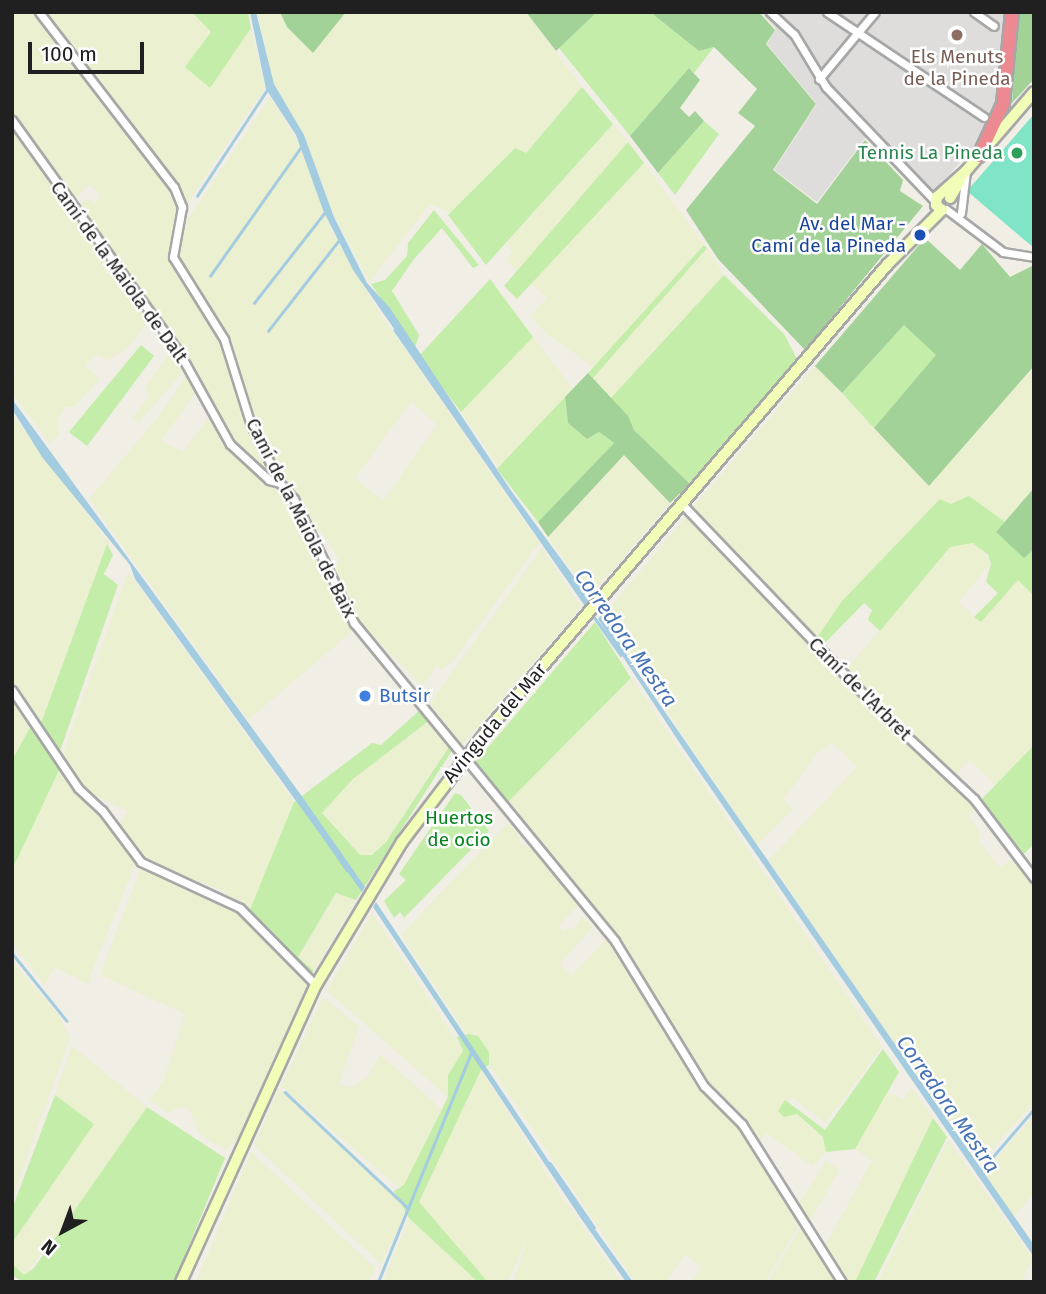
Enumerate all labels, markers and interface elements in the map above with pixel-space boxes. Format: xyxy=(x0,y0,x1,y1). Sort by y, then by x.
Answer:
marker: Els Menuts de la Pineda xyxy=(949,27,965,43)
scale bar xyxy=(32,28,147,72)
text: 100 m xyxy=(41,41,97,67)
place label: Els Menuts de la Pineda xyxy=(903,46,1011,90)
place label: Tennis La Pineda xyxy=(858,142,1003,164)
marker: Tennis La Pineda xyxy=(1009,145,1025,161)
street label: Camí de la Maiola de Dalt xyxy=(45,177,193,367)
place label: Av. del Mar - Camí de la Pineda xyxy=(751,213,906,257)
marker: Av. del Mar - Camí de la Pineda xyxy=(912,227,928,243)
street label: Camí de la Maiola de Baix xyxy=(241,415,361,621)
water label: Corredora Mestra xyxy=(569,564,683,712)
street label: Camí de l'Arbret xyxy=(804,633,916,745)
street label: Avinguda del Mar xyxy=(438,659,552,787)
place label: Butsir xyxy=(379,685,430,707)
marker: Butsir xyxy=(357,688,373,704)
park label: Huertos de ocio xyxy=(425,807,493,851)
water label: Corredora Mestra xyxy=(891,1030,1005,1178)
north arrow xyxy=(28,1196,98,1266)
text: N xyxy=(37,1234,61,1260)

